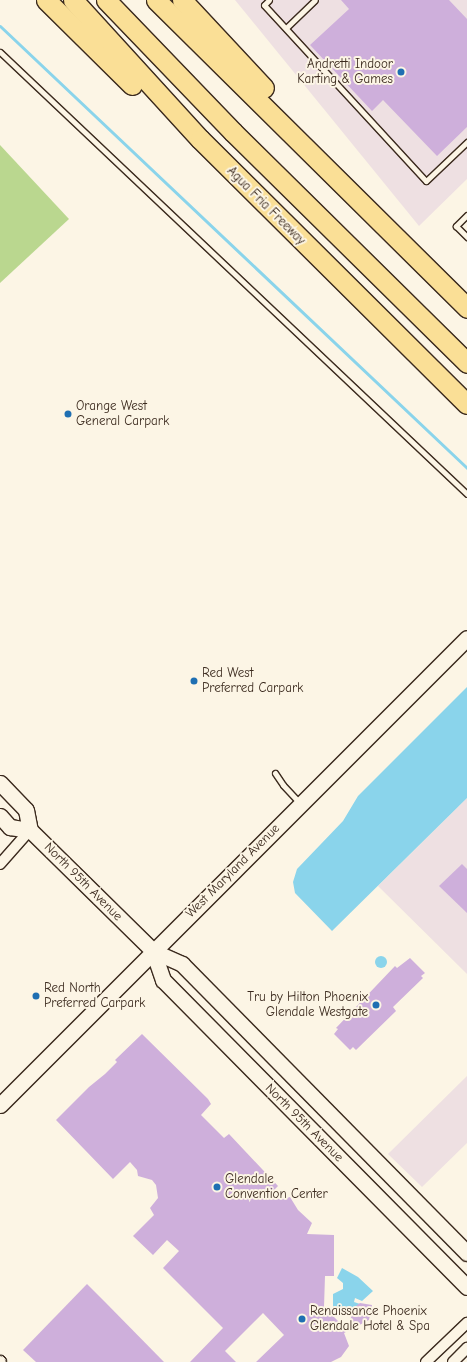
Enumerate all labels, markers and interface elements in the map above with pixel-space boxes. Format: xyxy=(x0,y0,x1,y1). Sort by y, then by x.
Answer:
place label: Andretti Indoor Karting & Games xyxy=(297,57,393,88)
marker: Andretti Indoor Karting & Games xyxy=(396,67,406,77)
street label: Agua Fria Freeway xyxy=(224,164,308,248)
place label: Orange West General Carpark xyxy=(76,399,169,430)
marker: Orange West General Carpark xyxy=(63,409,73,419)
place label: Red West Preferred Carpark xyxy=(202,666,303,697)
marker: Red West Preferred Carpark xyxy=(189,676,199,686)
street label: West Maryland Avenue xyxy=(183,821,283,921)
street label: North 95th Avenue xyxy=(41,840,125,924)
place label: Red North Preferred Carpark xyxy=(44,981,145,1012)
place label: Tru by Hilton Phoenix Glendale Westgate xyxy=(247,990,368,1021)
marker: Red North Preferred Carpark xyxy=(31,991,41,1001)
marker: Tru by Hilton Phoenix Glendale Westgate xyxy=(371,1000,381,1010)
street label: North 95th Avenue xyxy=(262,1081,346,1165)
place label: Glendale Convention Center xyxy=(225,1172,328,1203)
marker: Glendale Convention Center xyxy=(212,1182,222,1192)
place label: Renaissance Phoenix Glendale Hotel & Spa xyxy=(310,1304,430,1335)
marker: Renaissance Phoenix Glendale Hotel & Spa xyxy=(297,1314,307,1324)

